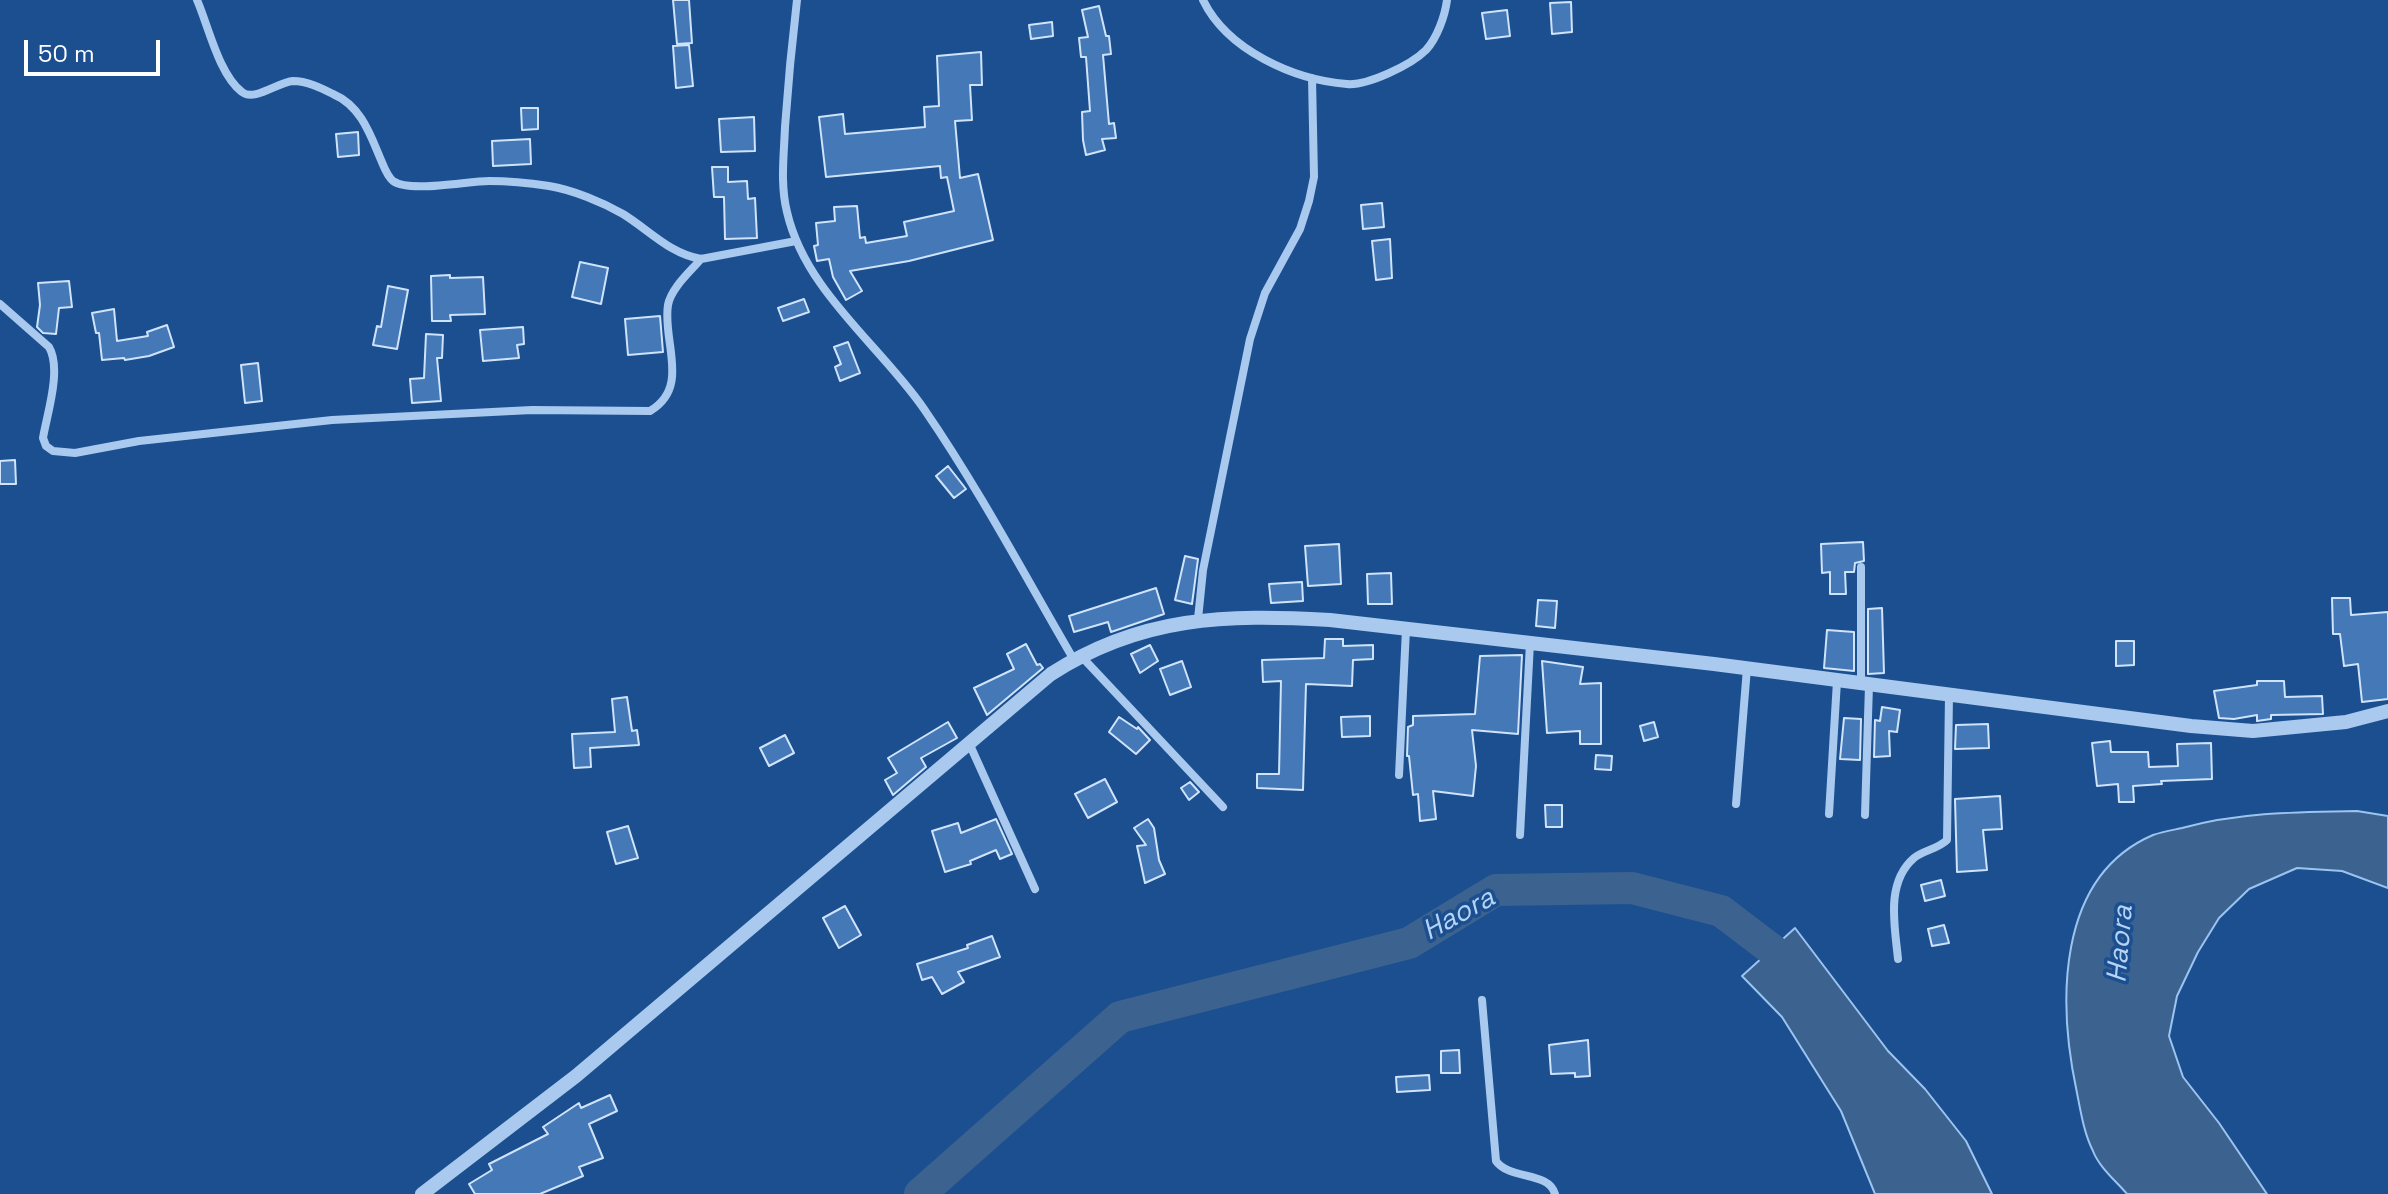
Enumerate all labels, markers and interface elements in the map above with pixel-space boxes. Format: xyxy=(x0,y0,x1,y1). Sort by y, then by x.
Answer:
scale bar xyxy=(28,24,164,74)
text: 50 m xyxy=(38,38,95,69)
water label: Haora xyxy=(1417,882,1501,948)
water label: Haora xyxy=(2101,904,2141,984)

